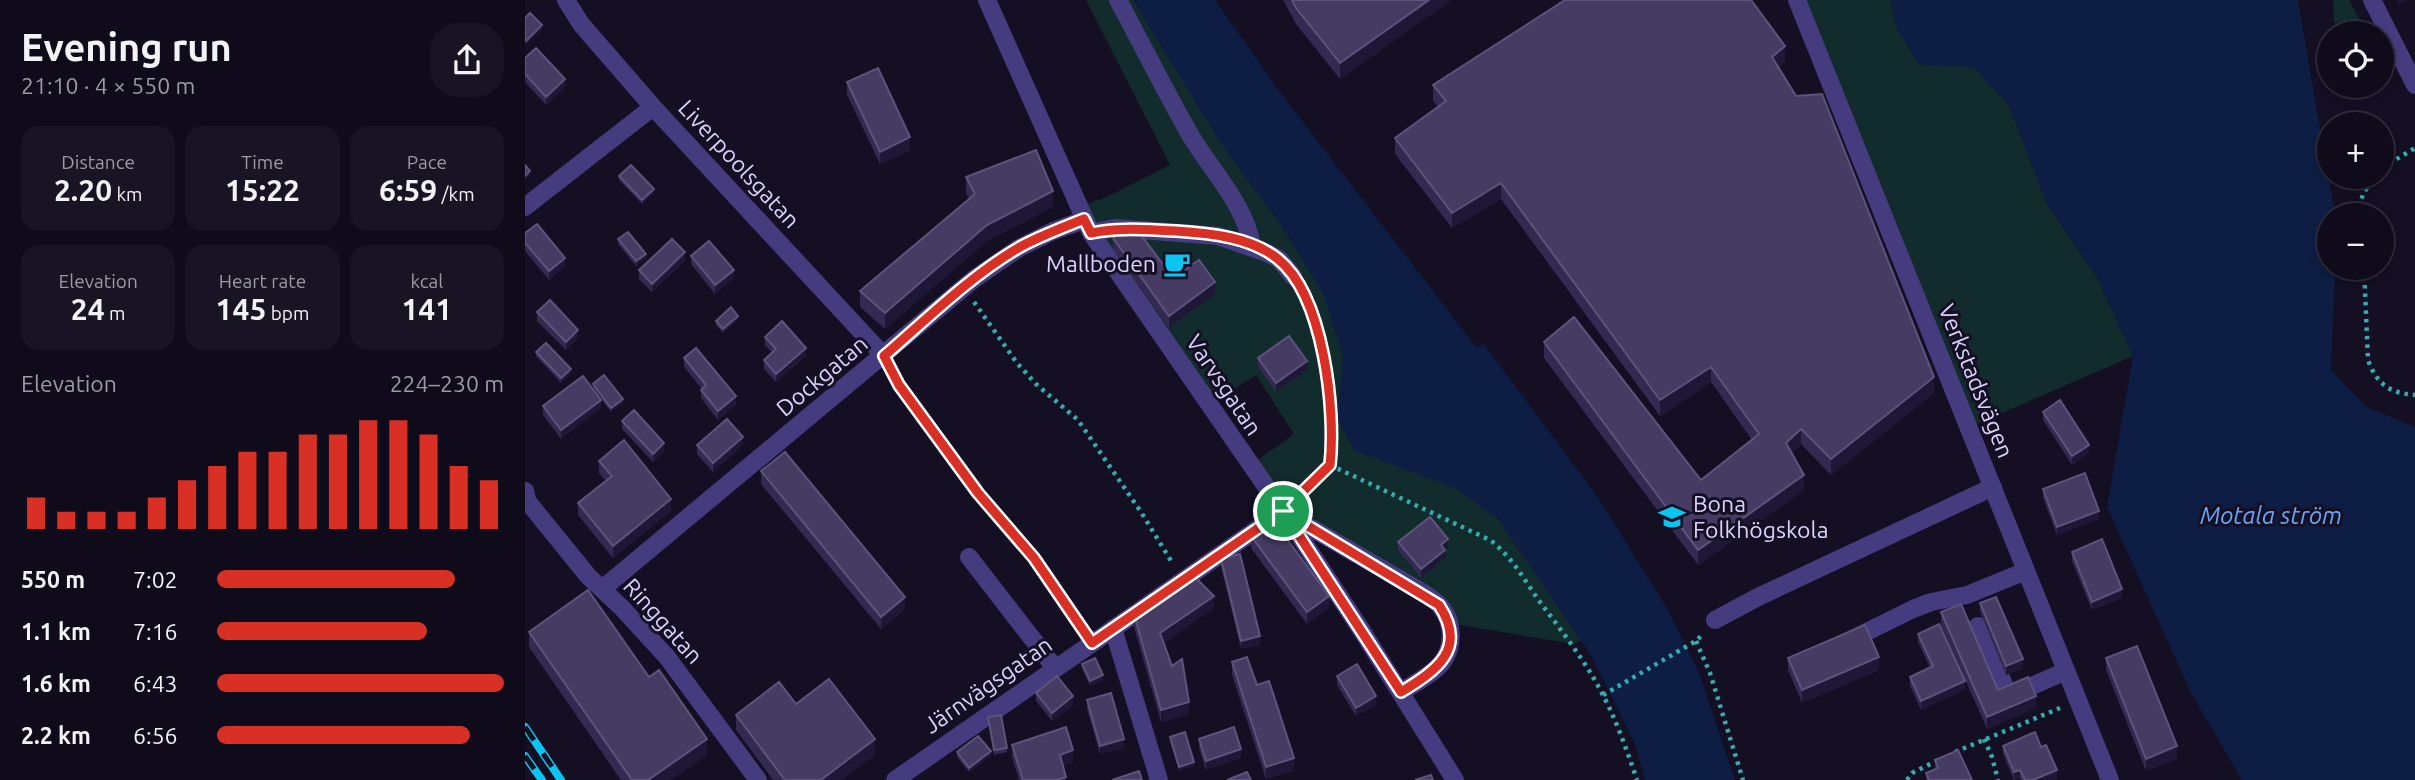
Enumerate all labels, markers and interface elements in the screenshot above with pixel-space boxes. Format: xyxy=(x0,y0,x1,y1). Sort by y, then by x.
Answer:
map controls xyxy=(2317,21,2394,280)
button: locate xyxy=(2317,21,2394,98)
button: share xyxy=(430,23,504,97)
text: Evening run xyxy=(21,26,232,68)
text: 21:10 · 4 × 550 m xyxy=(21,73,195,98)
street label: Liverpoolsgatan xyxy=(674,95,805,233)
button: + xyxy=(2317,112,2394,189)
text: Distance xyxy=(61,151,135,173)
text: Time xyxy=(241,151,284,173)
text: Pace xyxy=(407,151,447,173)
text: 2.20 xyxy=(54,173,112,207)
text: 15:22 xyxy=(225,173,300,207)
text: 6:59 xyxy=(379,173,437,207)
text: km xyxy=(112,183,142,205)
text: /km xyxy=(437,183,475,205)
button: − xyxy=(2317,203,2394,280)
cafe icon: Mallboden xyxy=(1162,249,1192,279)
place label: Mallboden xyxy=(1046,251,1156,276)
text: Elevation xyxy=(59,270,138,292)
text: Heart rate xyxy=(219,270,306,292)
text: kcal xyxy=(410,270,443,292)
text: 24 xyxy=(71,292,105,326)
text: 145 xyxy=(216,292,266,326)
text: 141 xyxy=(401,292,452,326)
street label: Verkstadsvägen xyxy=(1934,301,2019,461)
text: m xyxy=(105,302,125,324)
text: bpm xyxy=(266,302,309,324)
street label: Varvsgatan xyxy=(1182,330,1267,440)
street label: Dockgatan xyxy=(771,331,872,421)
text: Elevation xyxy=(21,371,117,396)
text: 224–230 m xyxy=(390,371,504,396)
pin xyxy=(1253,481,1313,541)
place label: Bona Folkhögskola xyxy=(1693,491,1828,542)
icon: arrive xyxy=(1264,492,1302,530)
school or university icon: Bona Folkhögskola xyxy=(1657,502,1687,532)
water label: Motala ström xyxy=(2200,502,2342,529)
text: 550 m xyxy=(21,567,85,592)
text: 7:02 xyxy=(133,567,178,592)
street label: Ringgatan xyxy=(619,573,708,668)
text: 1.1 km xyxy=(21,619,91,644)
text: 7:16 xyxy=(133,619,178,644)
street label: Järnvägsgatan xyxy=(919,631,1056,738)
text: 1.6 km xyxy=(21,671,91,696)
text: 6:43 xyxy=(133,671,178,696)
text: 2.2 km xyxy=(21,723,91,748)
text: 6:56 xyxy=(133,723,178,748)

